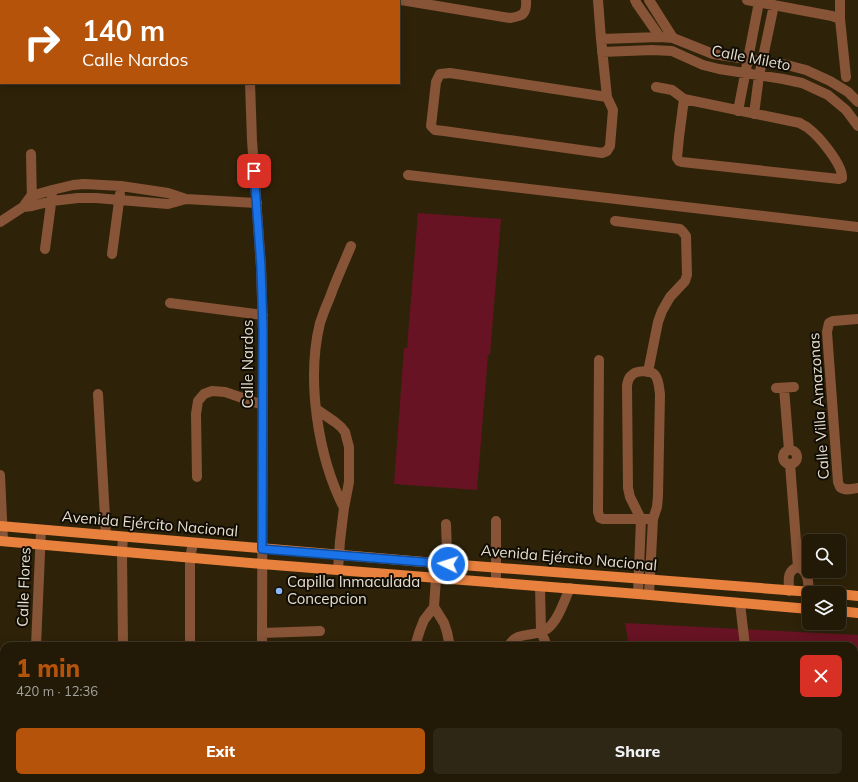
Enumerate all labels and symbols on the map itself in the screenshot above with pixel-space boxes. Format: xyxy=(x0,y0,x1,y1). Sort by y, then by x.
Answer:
street label: Calle Mileto xyxy=(710,41,792,74)
pin xyxy=(237,154,271,188)
street label: Calle Nardos xyxy=(238,320,257,408)
street label: Calle Villa Amazonas xyxy=(804,332,833,480)
street label: Avenida Ejército Nacional xyxy=(61,506,239,541)
street label: Avenida Ejército Nacional xyxy=(480,540,658,575)
position arrow xyxy=(427,543,469,585)
street label: Calle Flores xyxy=(13,547,34,627)
place label: Capilla Inmaculada Concepcion xyxy=(287,572,420,608)
marker: Capilla Inmaculada Concepcion xyxy=(274,586,284,596)

